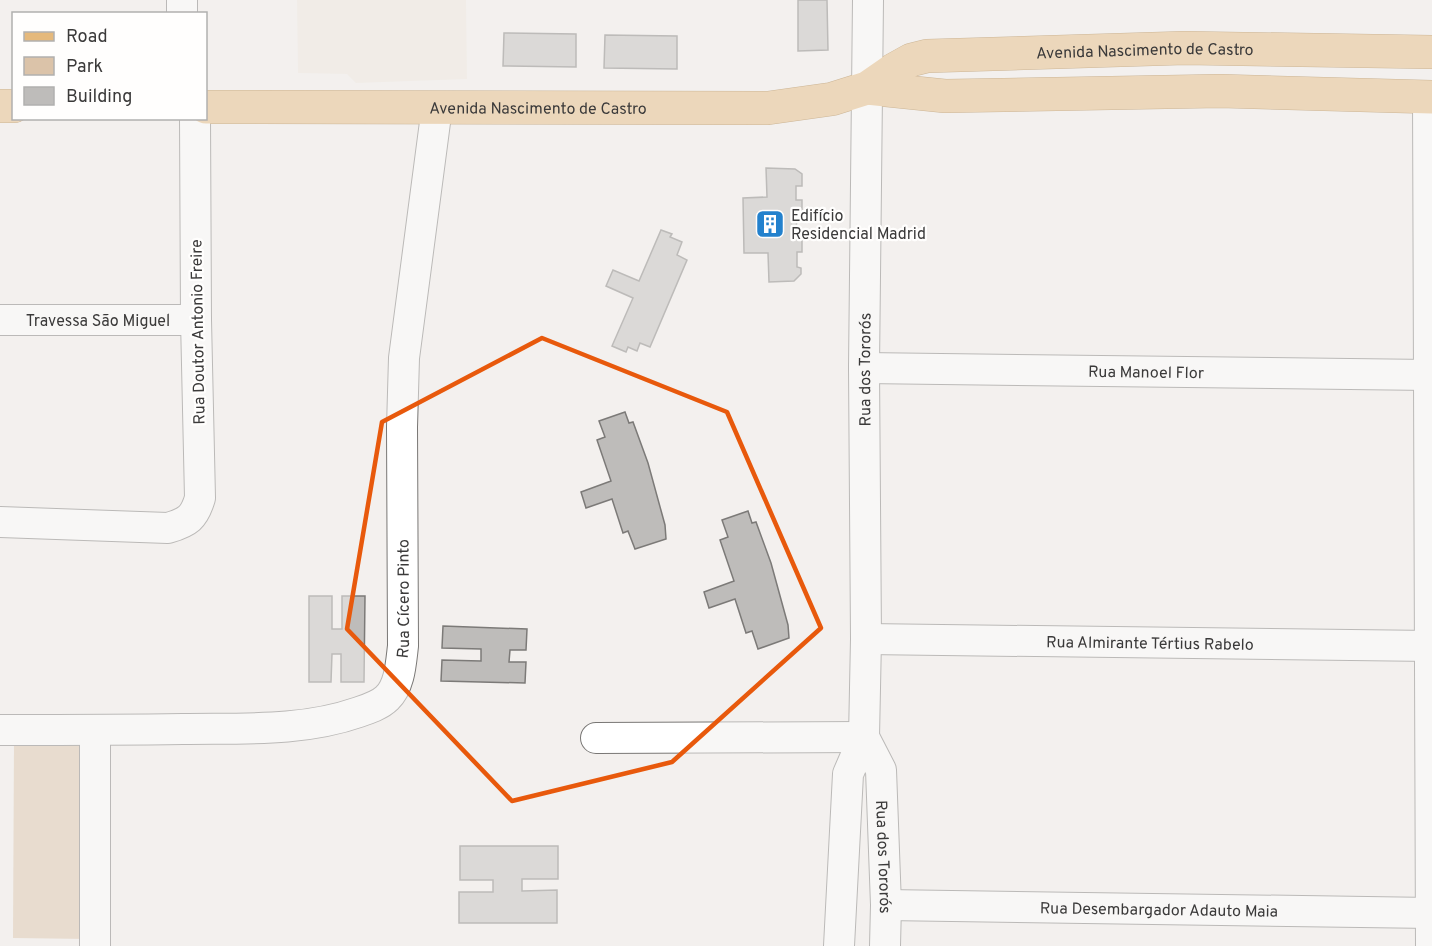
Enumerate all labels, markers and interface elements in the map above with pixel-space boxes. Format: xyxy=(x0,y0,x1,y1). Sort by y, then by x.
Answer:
legend xyxy=(12,12,207,120)
text: Road xyxy=(66,26,108,49)
street label: Avenida Nascimento de Castro xyxy=(1036,40,1254,65)
text: Park xyxy=(66,56,103,79)
text: Building xyxy=(66,86,132,109)
street label: Avenida Nascimento de Castro xyxy=(429,99,647,120)
place label: Edifício Residencial Madrid xyxy=(791,207,926,245)
building icon: Edifício Residencial Madrid xyxy=(754,208,786,240)
street label: Rua Doutor Antonio Freire xyxy=(187,239,211,425)
street label: Travessa São Miguel xyxy=(26,312,170,332)
street label: Rua dos Tororós xyxy=(856,313,877,427)
street label: Rua Manoel Flor xyxy=(1088,363,1204,384)
street label: Rua Cícero Pinto xyxy=(394,539,415,659)
street label: Rua Almirante Tértius Rabelo xyxy=(1046,633,1254,656)
street label: Rua dos Tororós xyxy=(870,800,894,914)
street label: Rua Desembargador Adauto Maia xyxy=(1040,899,1278,923)

